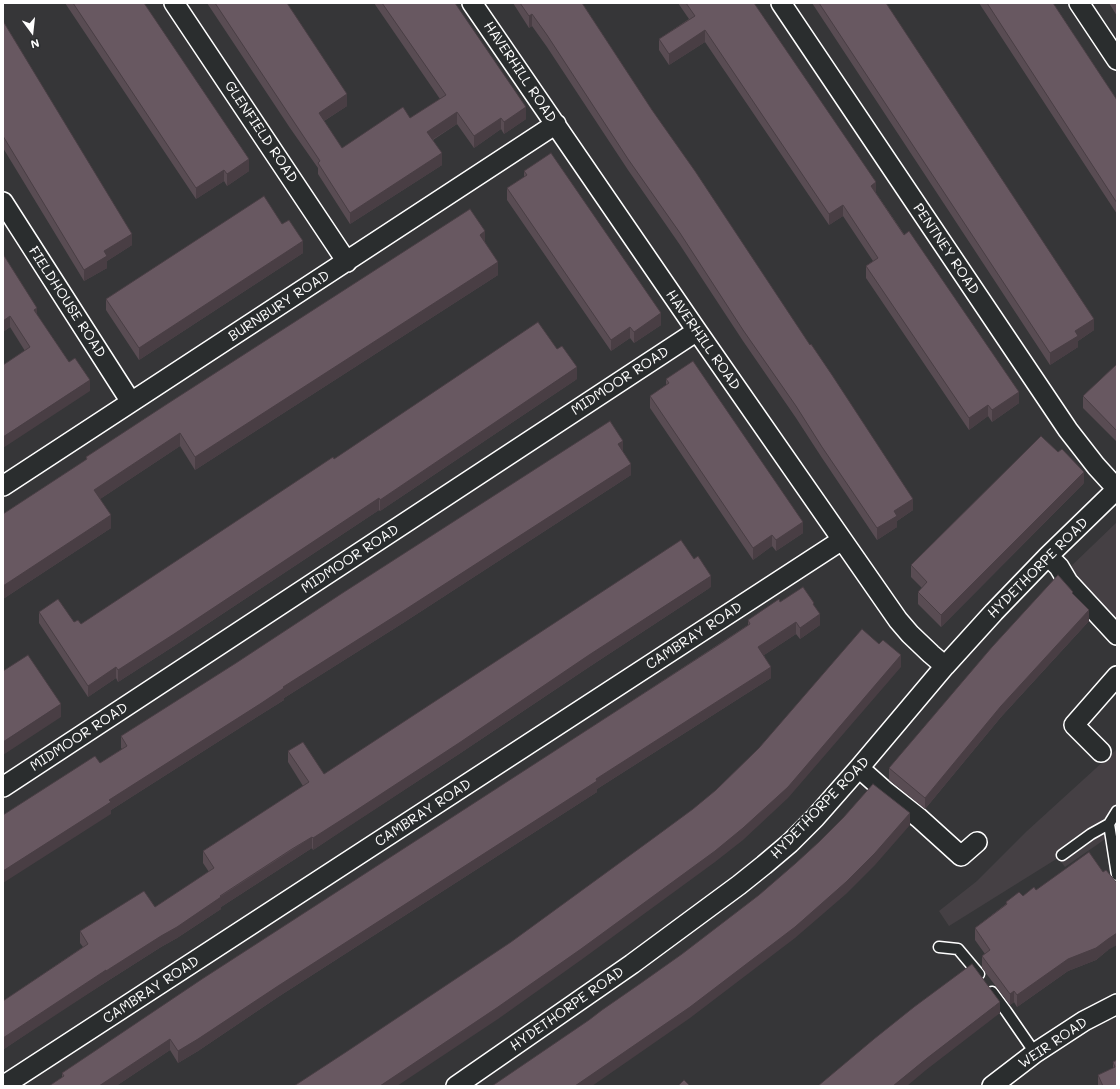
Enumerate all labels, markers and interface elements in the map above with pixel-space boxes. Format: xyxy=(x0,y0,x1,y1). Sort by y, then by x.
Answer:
north arrow xyxy=(12,12,52,52)
street label: HAVERHILL ROAD xyxy=(480,18,560,126)
text: N xyxy=(29,36,41,52)
street label: GLENFIELD ROAD xyxy=(221,78,301,186)
street label: PENTNEY ROAD xyxy=(909,200,983,298)
street label: FIELDHOUSE ROAD xyxy=(25,243,109,361)
street label: BURNBURY ROAD xyxy=(225,267,333,345)
street label: HAVERHILL ROAD xyxy=(662,287,744,393)
street label: MIDMOOR ROAD xyxy=(568,343,672,419)
street label: HYDETHORPE ROAD xyxy=(984,514,1092,622)
street label: MIDMOOR ROAD xyxy=(298,521,402,597)
street label: CAMBRAY ROAD xyxy=(643,599,745,673)
street label: MIDMOOR ROAD xyxy=(27,699,131,775)
street label: HYDETHORPE ROAD xyxy=(767,754,873,862)
street label: CAMBRAY ROAD xyxy=(372,776,474,850)
street label: CAMBRAY ROAD xyxy=(100,953,202,1027)
street label: HYDETHORPE ROAD xyxy=(507,963,627,1055)
street label: WEIR ROAD xyxy=(1015,1014,1091,1072)

